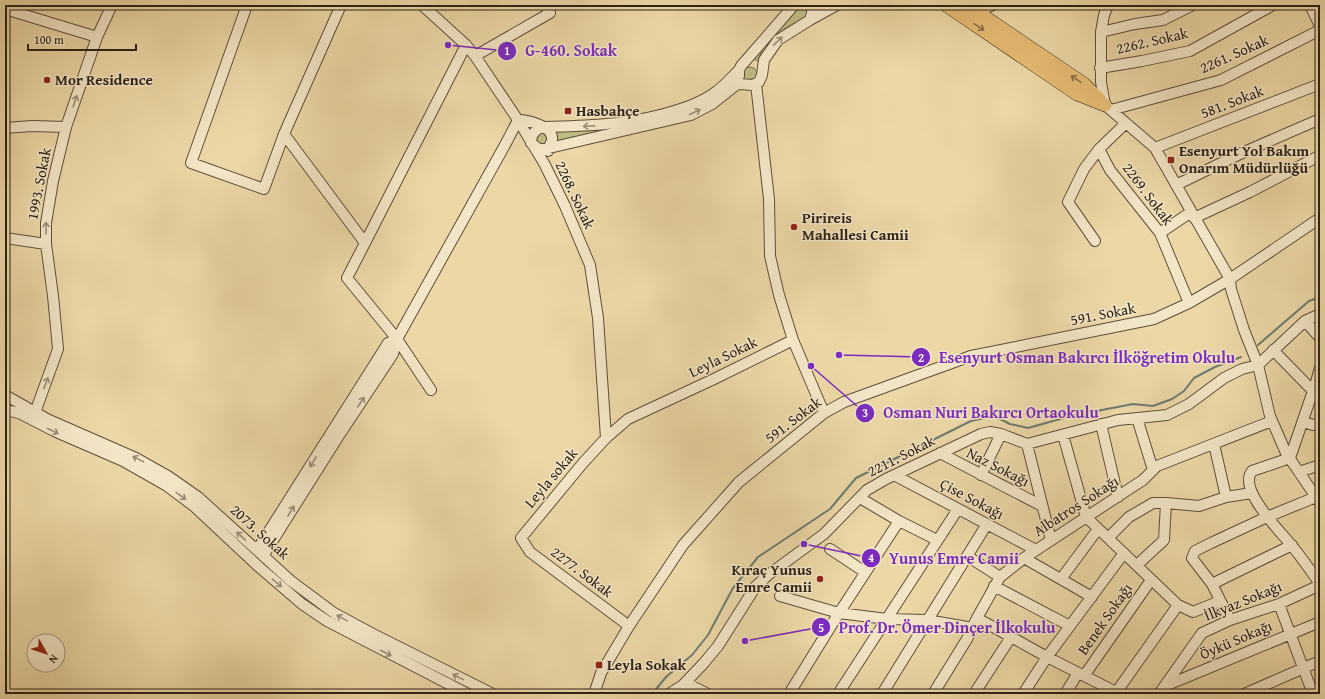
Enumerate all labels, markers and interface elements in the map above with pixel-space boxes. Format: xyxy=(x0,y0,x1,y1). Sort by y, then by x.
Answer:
street label: 2262. Sokak xyxy=(1114,22,1190,59)
one-way arrow xyxy=(973,23,984,31)
scale bar xyxy=(28,26,136,52)
street label: 2261. Sokak xyxy=(1196,29,1272,78)
text: 100 m xyxy=(34,31,64,48)
one-way arrow xyxy=(773,36,783,46)
callout: G-460. Sokak xyxy=(497,37,625,65)
text: G-460. Sokak xyxy=(525,38,618,62)
text: 1 xyxy=(504,42,510,59)
place label: Mor Residence xyxy=(55,69,153,90)
marker: Mor Residence xyxy=(42,75,52,85)
one-way arrow xyxy=(1070,75,1081,83)
street label: 581. Sokak xyxy=(1197,80,1267,123)
one-way arrow xyxy=(71,96,79,108)
place label: Hasbahçe xyxy=(576,100,640,121)
marker: Hasbahçe xyxy=(563,106,573,116)
one-way arrow xyxy=(688,108,700,115)
one-way arrow xyxy=(583,122,596,130)
place label: Esenyurt Yol Bakım Onarım Müdürlüğü xyxy=(1179,140,1309,178)
street label: 1993. Sokak xyxy=(21,146,56,222)
marker: Esenyurt Yol Bakım Onarım Müdürlüğü xyxy=(1166,155,1176,165)
street label: 2268. Sokak xyxy=(550,157,601,233)
street label: 2269. Sokak xyxy=(1118,158,1179,230)
place label: Pirireis Mahallesi Camii xyxy=(802,207,909,245)
one-way arrow xyxy=(42,222,50,235)
marker: Pirireis Mahallesi Camii xyxy=(789,222,799,232)
street label: 591. Sokak xyxy=(1069,297,1138,330)
street label: Leyla Sokak xyxy=(685,331,761,382)
callout: Esenyurt Osman Bakırcı İlköğretim Okulu xyxy=(911,343,1244,371)
text: Esenyurt Osman Bakırcı İlköğretim Okulu xyxy=(939,345,1236,369)
text: 2 xyxy=(918,349,924,366)
one-way arrow xyxy=(42,377,50,389)
street label: 591. Sokak xyxy=(760,391,826,448)
one-way arrow xyxy=(357,397,365,408)
callout: Osman Nuri Bakırcı Ortaokulu xyxy=(855,399,1106,427)
text: Osman Nuri Bakırcı Ortaokulu xyxy=(883,400,1099,424)
text: 3 xyxy=(862,404,868,421)
one-way arrow xyxy=(47,428,59,435)
street label: 2211. Sokak xyxy=(863,429,938,482)
street label: Naz Sokağı xyxy=(963,442,1033,491)
street label: Leyla sokak xyxy=(519,443,582,512)
one-way arrow xyxy=(132,455,144,462)
one-way arrow xyxy=(308,456,316,468)
street label: Albatros Sokağı xyxy=(1029,470,1122,541)
street label: Çise Sokağı xyxy=(936,473,1008,524)
one-way arrow xyxy=(176,492,187,500)
street label: 2073. Sokak xyxy=(226,499,295,564)
one-way arrow xyxy=(288,505,296,517)
one-way arrow xyxy=(237,532,247,541)
street label: 2277. Sokak xyxy=(547,541,618,602)
callout: Yunus Emre Camii xyxy=(861,544,1027,572)
text: Yunus Emre Camii xyxy=(889,546,1019,570)
text: 4 xyxy=(868,549,874,566)
place label: Kıraç Yunus Emre Camii xyxy=(731,559,812,597)
marker: Kıraç Yunus Emre Camii xyxy=(815,574,825,584)
street label: İlkyaz Sokağı xyxy=(1201,575,1285,626)
one-way arrow xyxy=(272,579,283,588)
street label: Benek Sokağı xyxy=(1072,579,1137,659)
one-way arrow xyxy=(336,613,348,621)
callout: Prof. Dr. Ömer Dinçer İlkokulu xyxy=(811,613,1063,641)
text: Prof. Dr. Ömer Dinçer İlkokulu xyxy=(839,615,1056,639)
street label: Öykü Sokağı xyxy=(1196,615,1275,664)
text: 5 xyxy=(818,619,824,636)
north arrow xyxy=(26,633,66,673)
one-way arrow xyxy=(380,650,392,657)
text: N xyxy=(45,651,62,668)
place label: Leyla Sokak xyxy=(607,654,687,675)
marker: Leyla Sokak xyxy=(594,660,604,670)
one-way arrow xyxy=(452,673,464,680)

